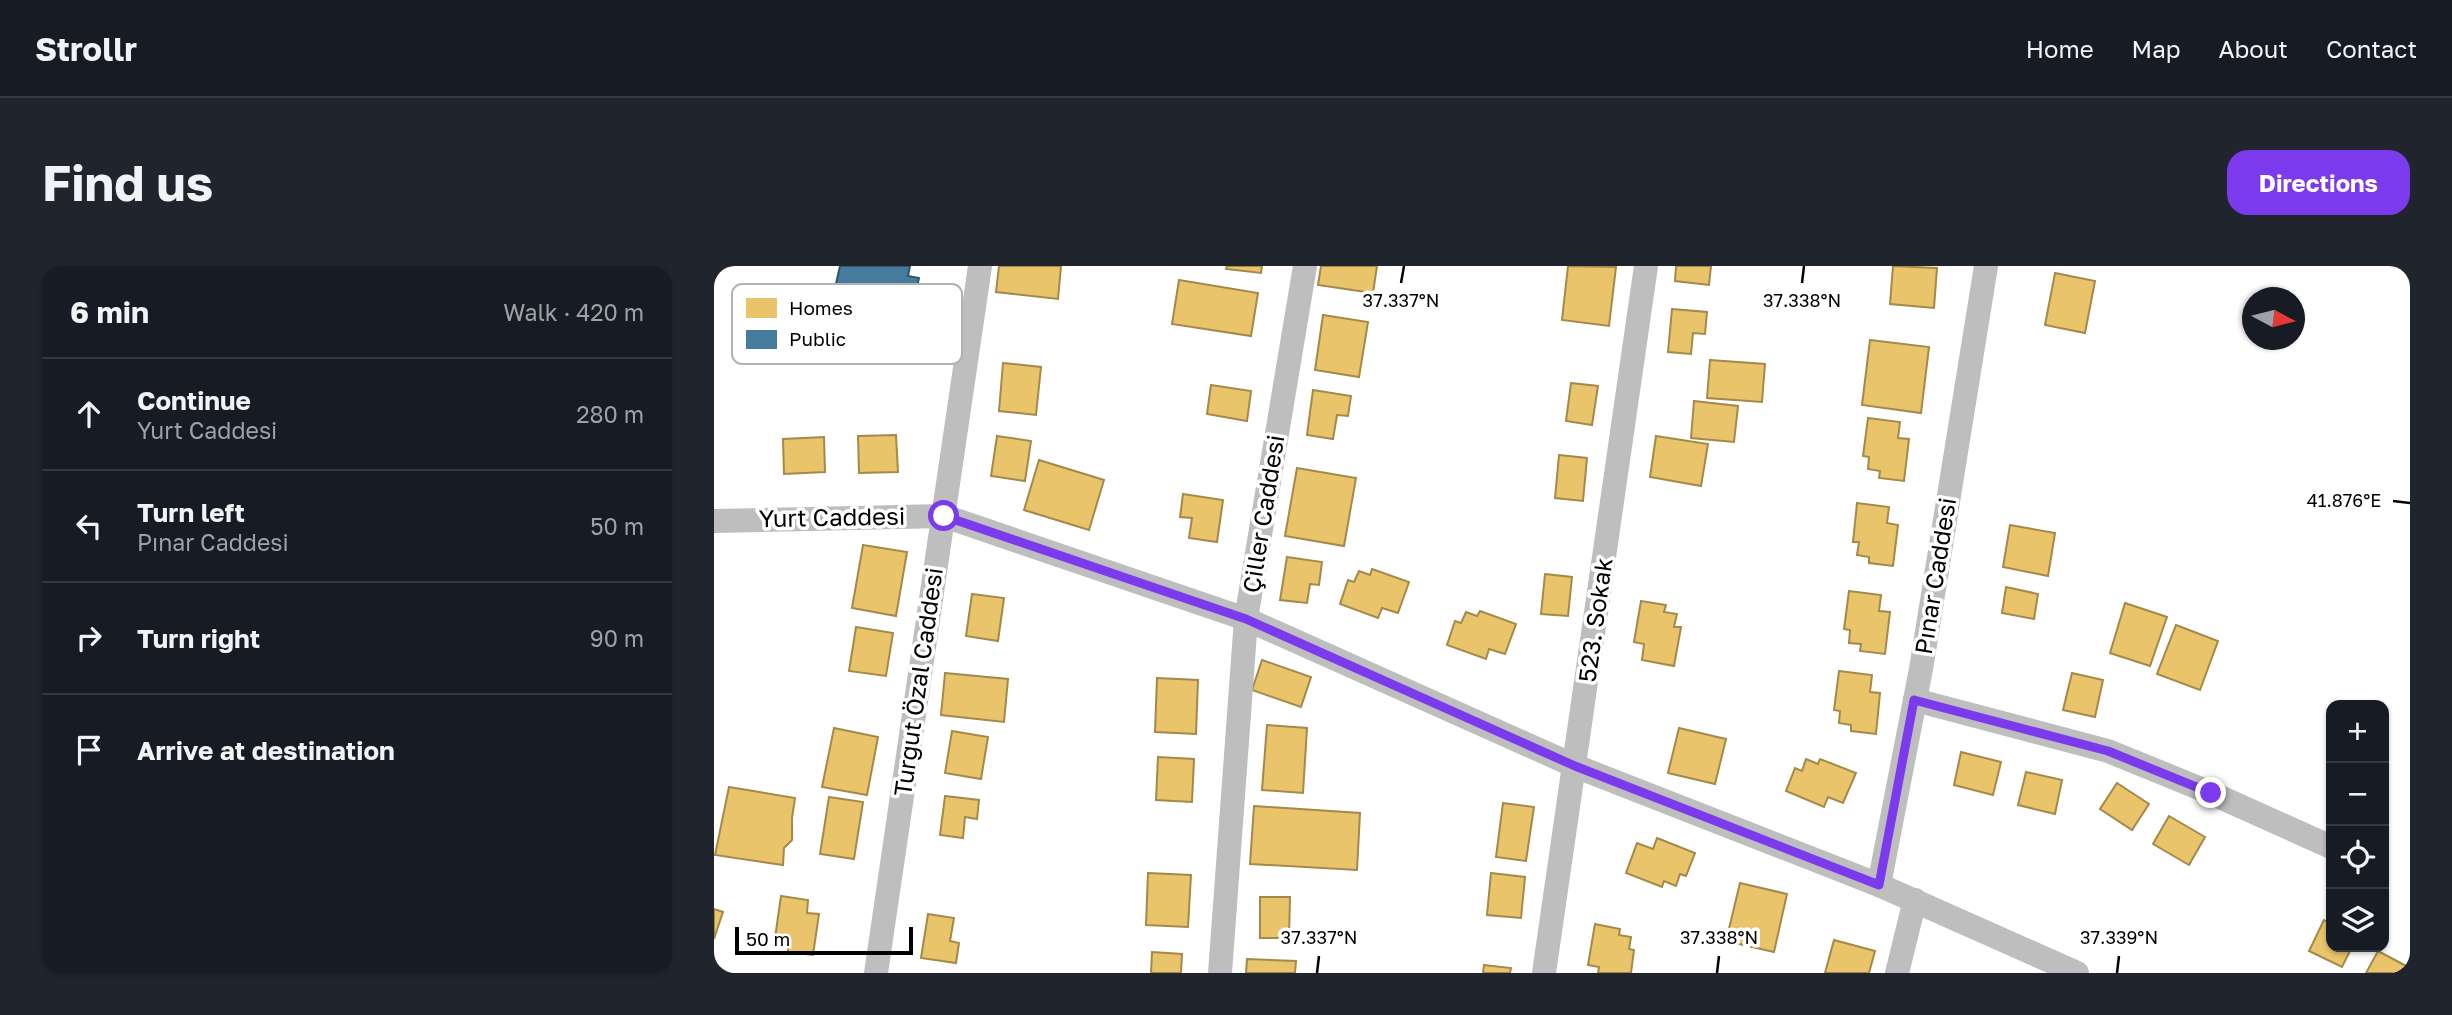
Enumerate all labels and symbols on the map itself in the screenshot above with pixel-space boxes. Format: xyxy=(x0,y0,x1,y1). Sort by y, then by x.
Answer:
legend xyxy=(732,284,962,364)
north arrow xyxy=(2242,287,2305,350)
text: 37.337°N xyxy=(1363,289,1439,311)
text: 37.338°N xyxy=(1763,289,1841,311)
text: Homes xyxy=(789,296,853,319)
text: Public xyxy=(789,327,846,350)
street label: Çiller Caddesi xyxy=(1236,433,1289,595)
text: 41.876°E xyxy=(2307,489,2381,511)
street label: Pınar Caddesi xyxy=(1908,495,1961,656)
route start xyxy=(928,500,959,531)
street label: Yurt Caddesi xyxy=(759,501,905,532)
street label: 523. Sokak xyxy=(1571,556,1618,684)
street label: Turgut Özal Caddesi xyxy=(887,566,948,798)
route end xyxy=(2195,777,2226,808)
scale bar xyxy=(735,924,914,956)
text: 37.337°N xyxy=(1281,926,1357,948)
text: 37.338°N xyxy=(1680,926,1758,948)
text: 37.339°N xyxy=(2080,926,2158,948)

